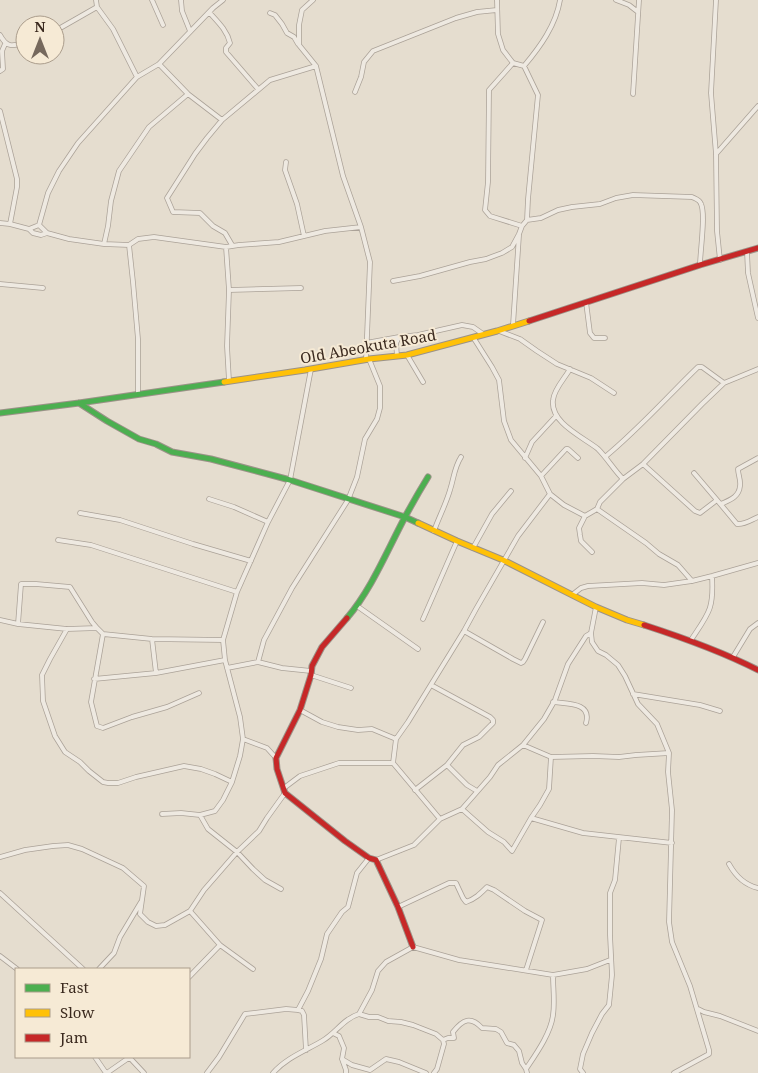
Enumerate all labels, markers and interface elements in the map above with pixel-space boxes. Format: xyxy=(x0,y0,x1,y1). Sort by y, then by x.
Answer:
north arrow xyxy=(15,15,65,65)
text: N xyxy=(34,17,46,36)
street label: Old Abeokuta Road xyxy=(299,324,437,368)
legend xyxy=(15,968,190,1058)
text: Fast xyxy=(60,977,89,997)
text: Slow xyxy=(60,1002,94,1022)
text: Jam xyxy=(59,1027,88,1047)

